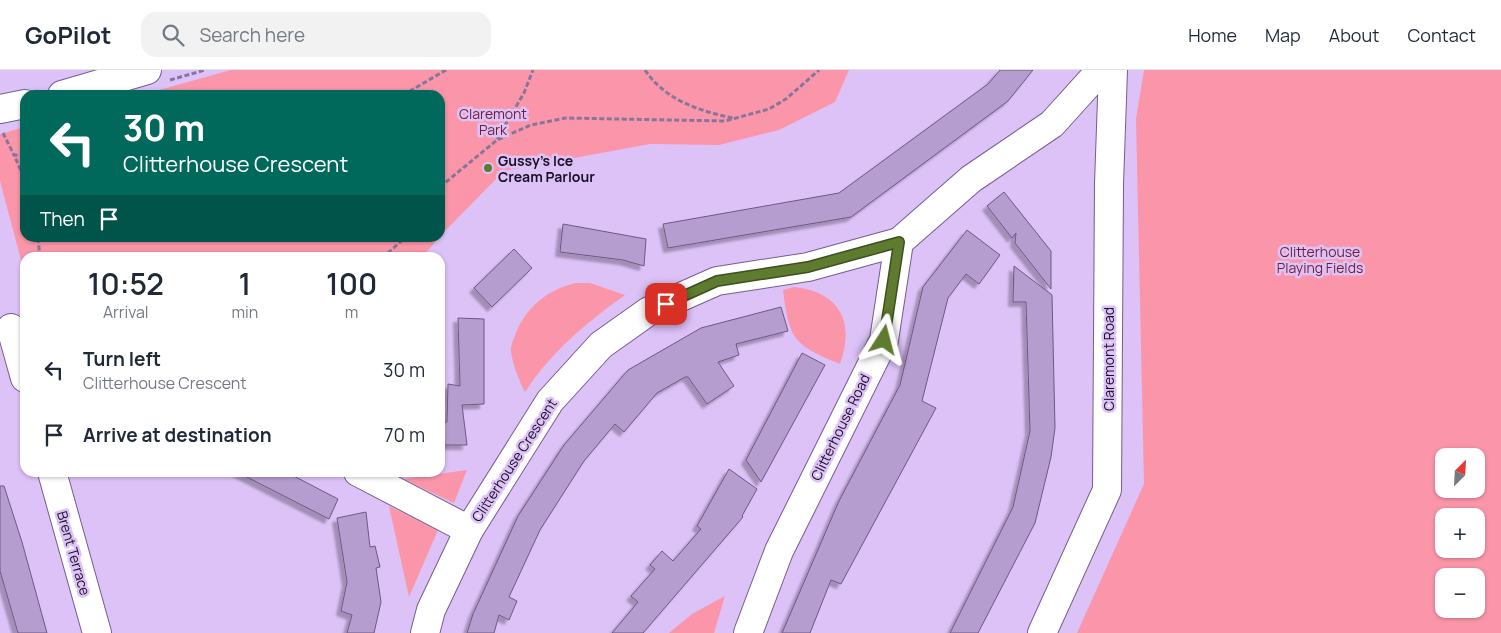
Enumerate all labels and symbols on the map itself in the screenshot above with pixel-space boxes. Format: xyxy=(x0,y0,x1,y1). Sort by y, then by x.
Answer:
park label: Claremont Park xyxy=(459,104,527,139)
place label: Gussy's Ice Cream Parlour xyxy=(498,151,595,186)
marker: Gussy's Ice Cream Parlour xyxy=(482,162,494,174)
park label: Clitterhouse Playing Fields xyxy=(1277,242,1363,277)
pin xyxy=(645,283,687,325)
street label: Claremont Road xyxy=(1099,307,1118,411)
position arrow xyxy=(857,313,909,365)
street label: Clitterhouse Road xyxy=(806,370,874,484)
street label: Clitterhouse Crescent xyxy=(467,394,561,525)
north arrow xyxy=(1435,448,1485,498)
street label: Brent Terrace xyxy=(53,509,95,597)

